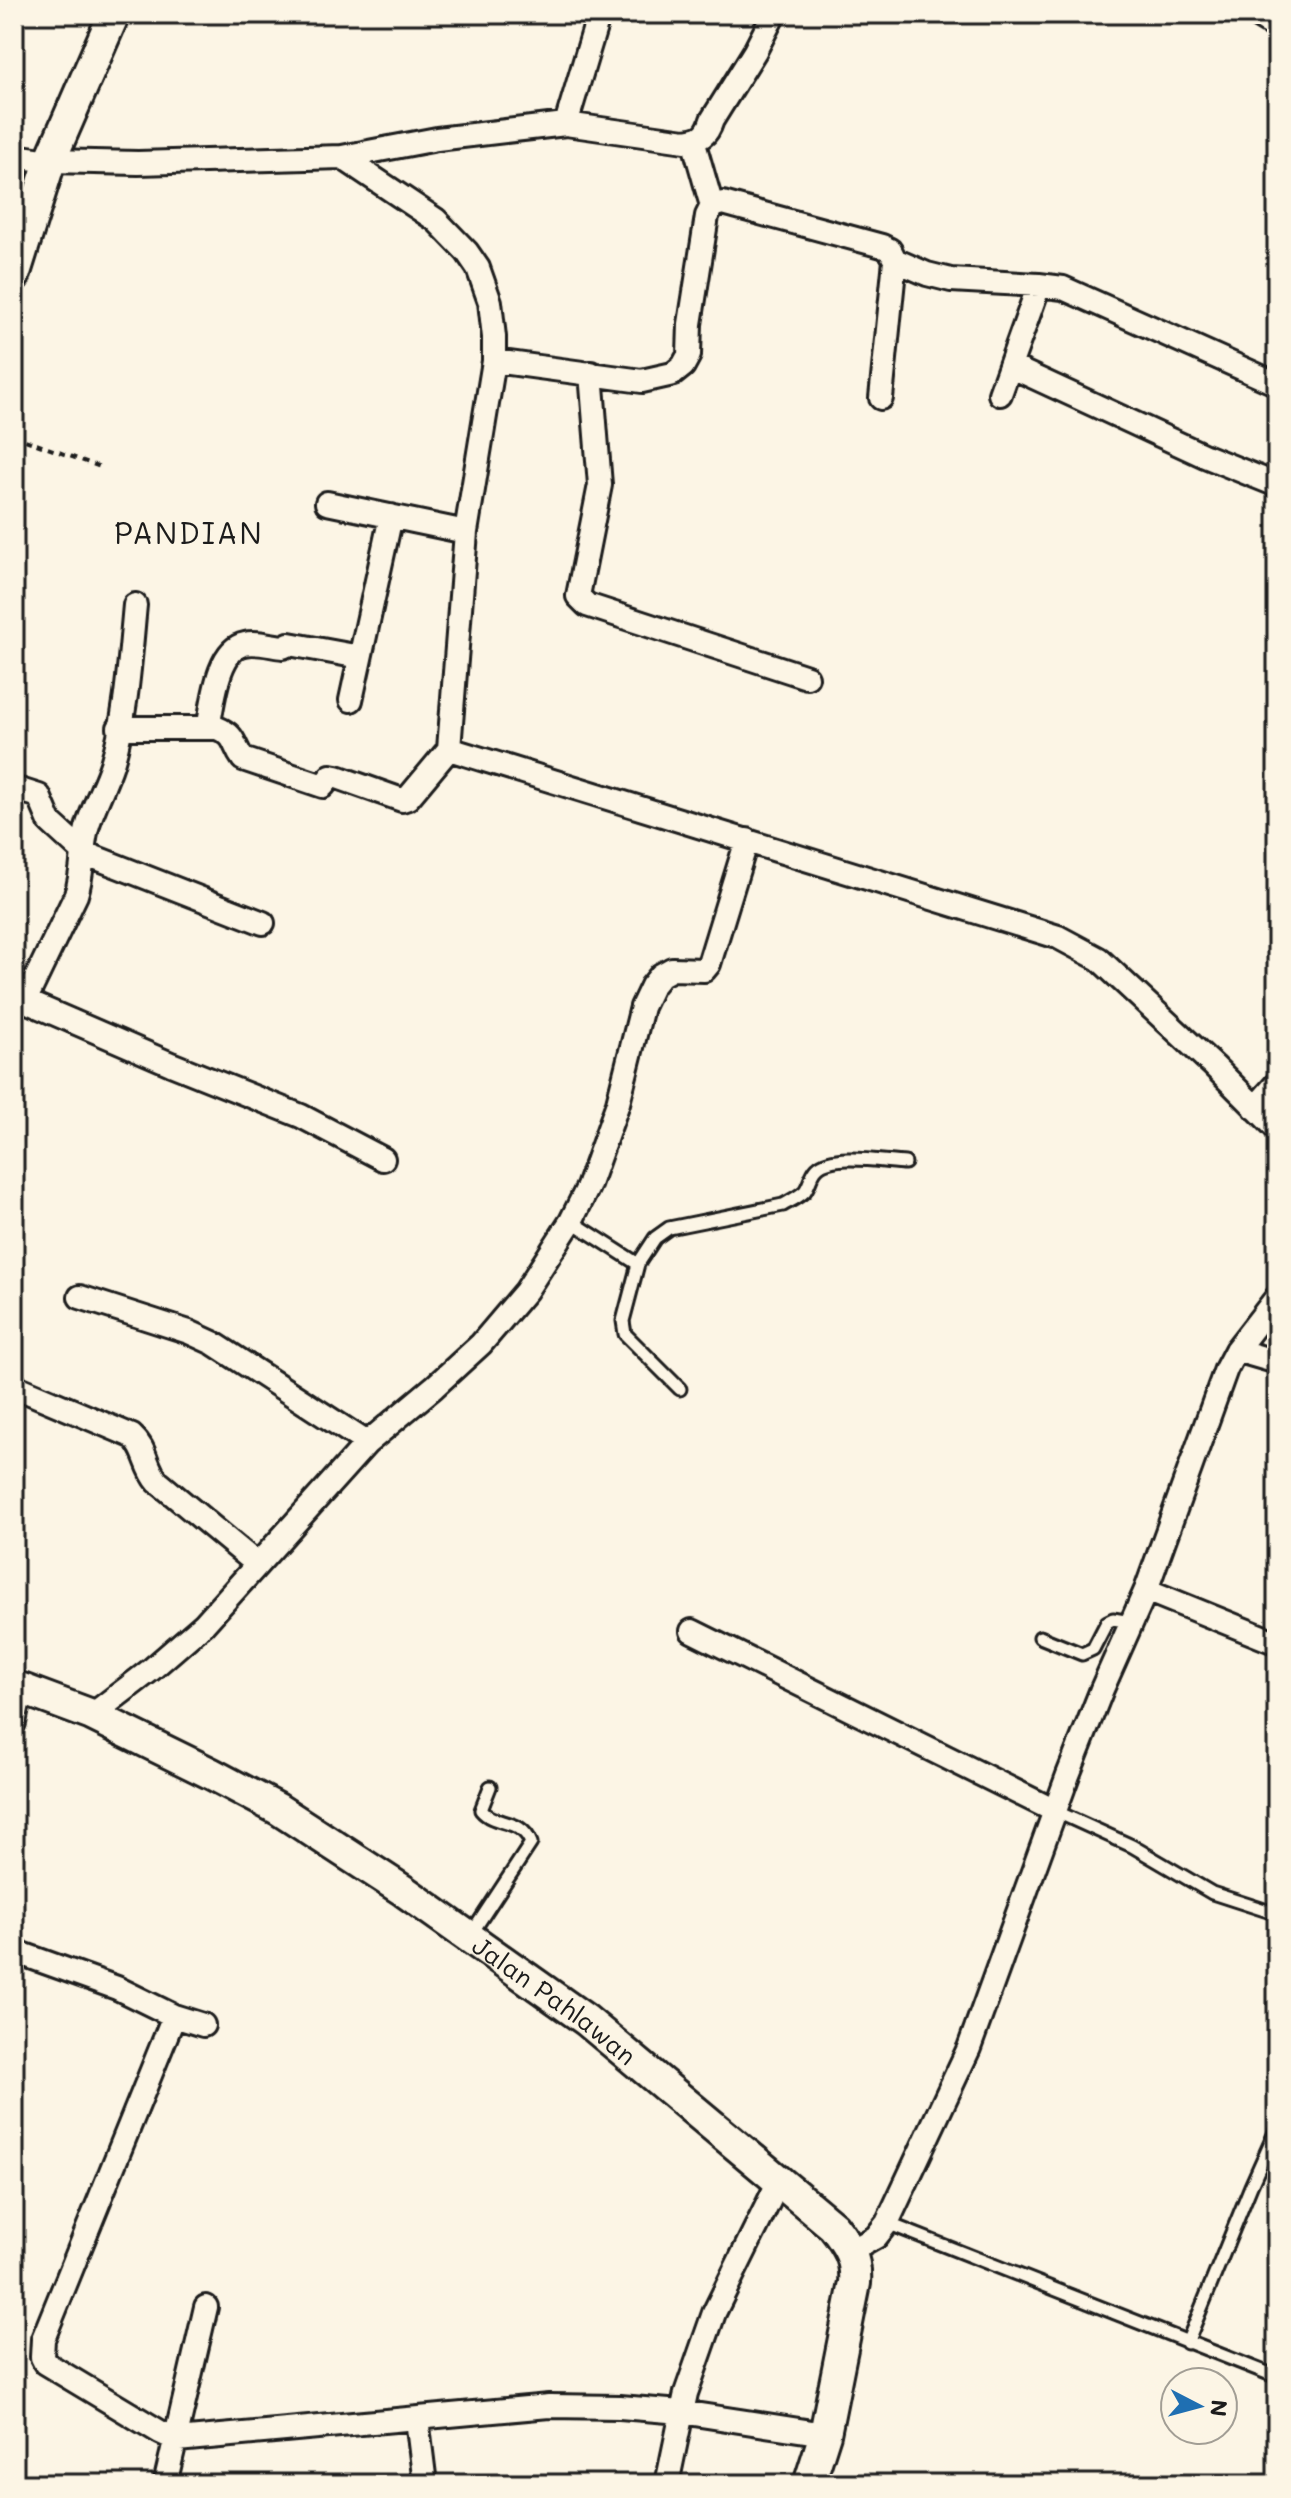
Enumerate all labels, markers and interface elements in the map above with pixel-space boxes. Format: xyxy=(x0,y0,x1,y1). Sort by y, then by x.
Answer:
district label: PANDIAN xyxy=(114,512,264,552)
street label: Jalan Pahlawan xyxy=(466,1928,644,2072)
north arrow xyxy=(1159,2366,1239,2446)
text: N xyxy=(1204,2398,1235,2418)

